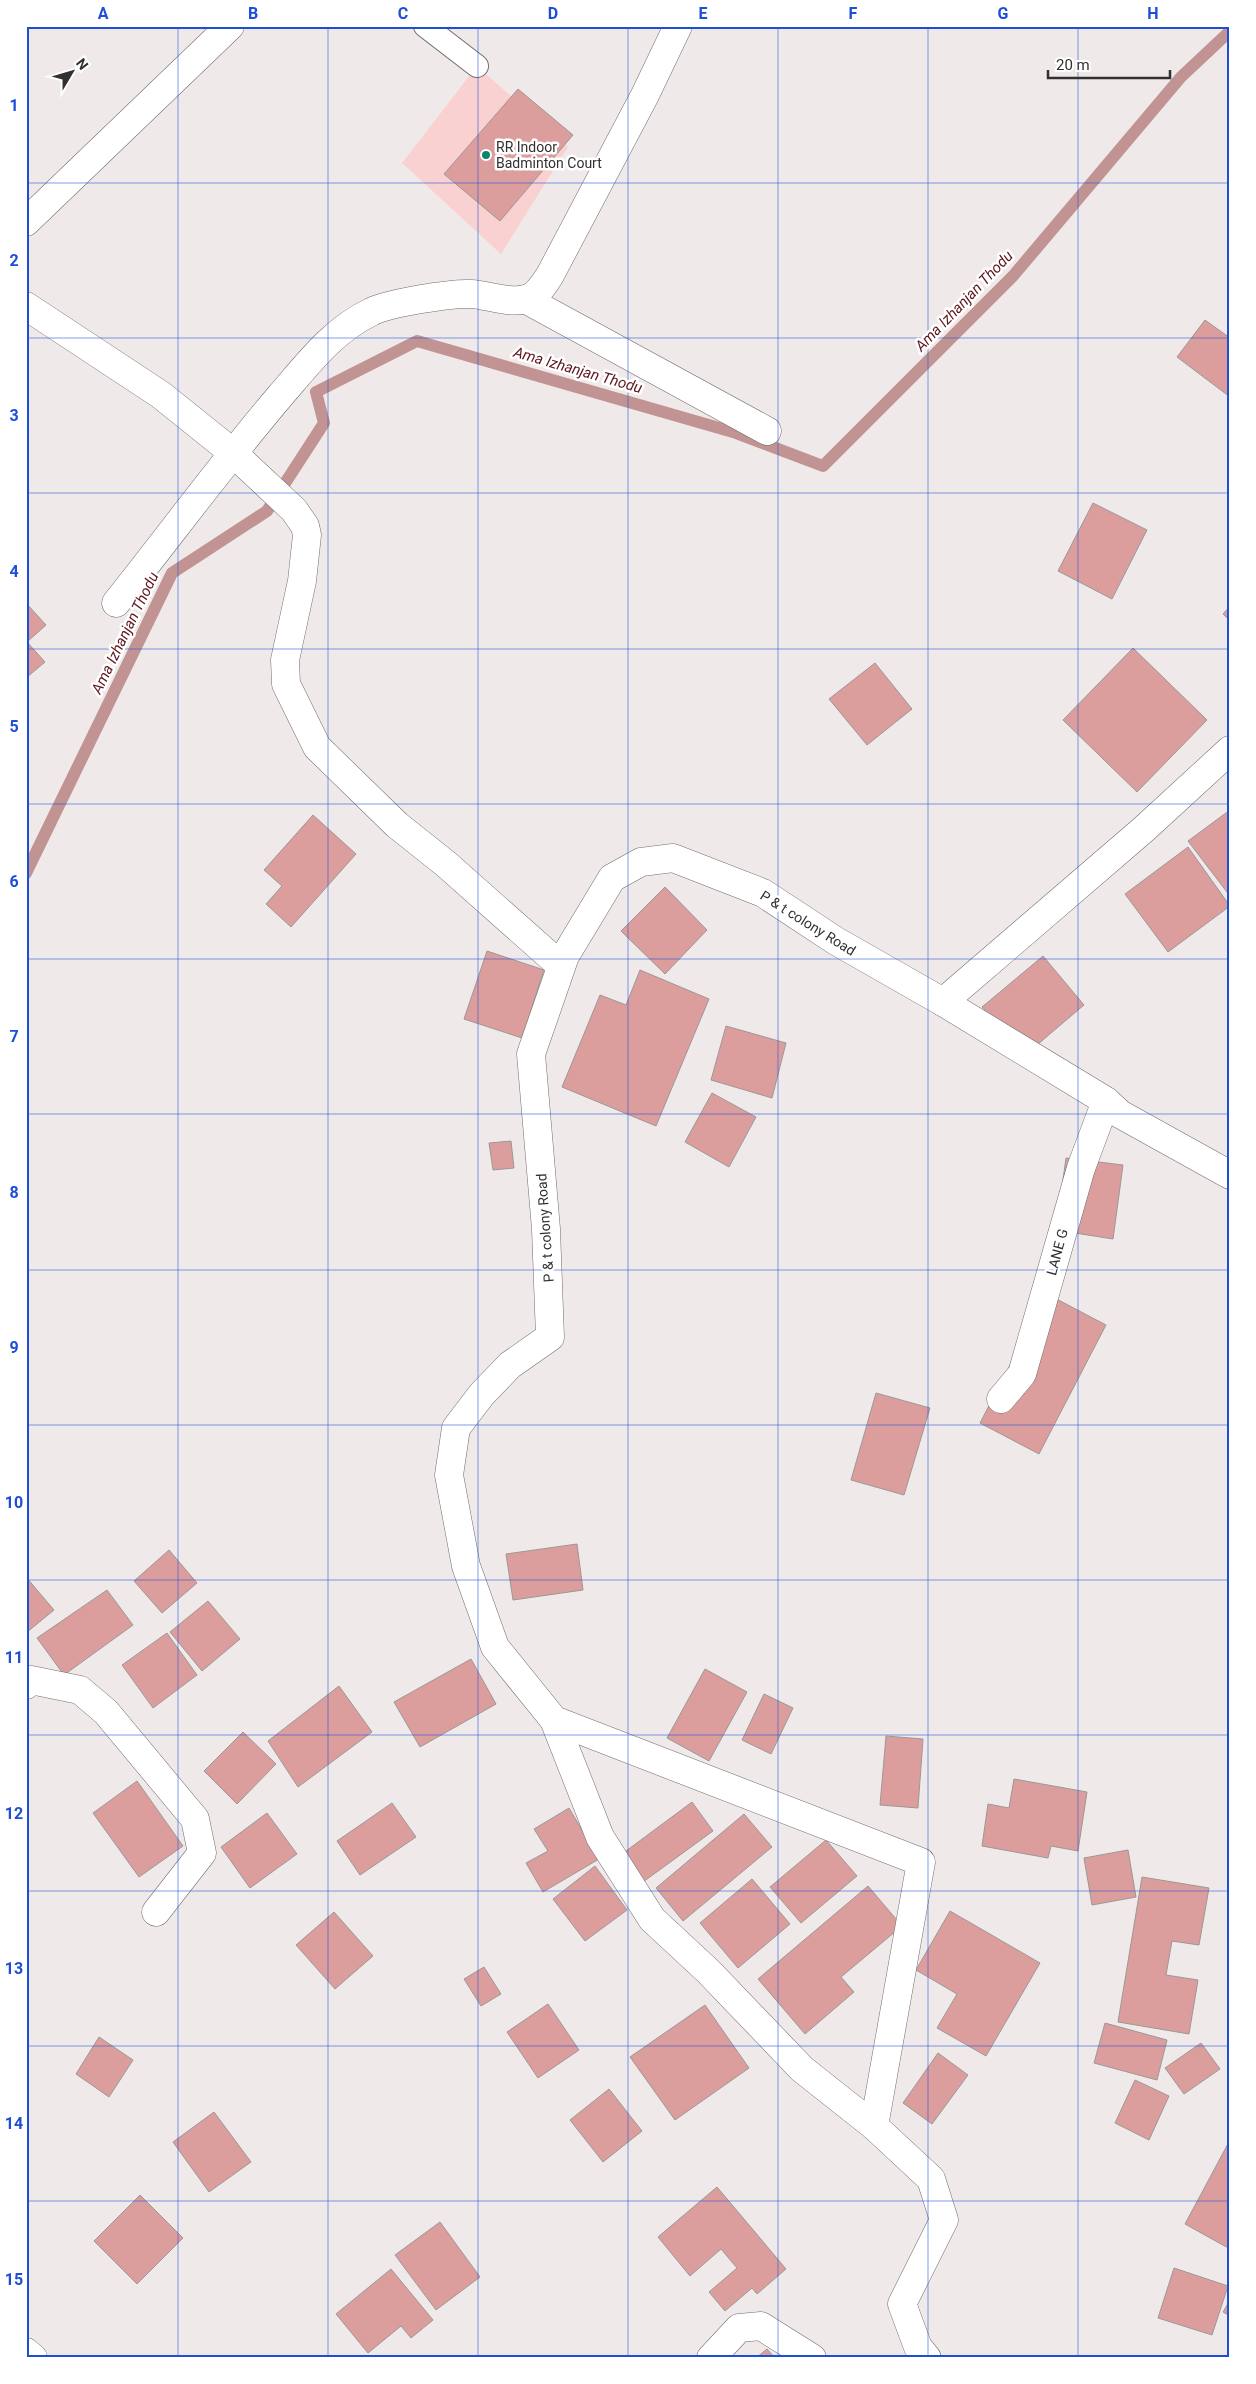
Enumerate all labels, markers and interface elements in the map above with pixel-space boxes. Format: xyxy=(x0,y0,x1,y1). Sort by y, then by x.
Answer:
text: A xyxy=(98,4,109,23)
text: B xyxy=(248,4,258,23)
text: C xyxy=(398,4,408,23)
text: D xyxy=(548,4,558,23)
text: E xyxy=(699,4,708,23)
text: F xyxy=(849,4,858,23)
text: G xyxy=(998,4,1009,23)
text: H xyxy=(1147,4,1159,23)
north arrow xyxy=(48,48,98,98)
scale bar xyxy=(1048,48,1171,80)
text: N xyxy=(73,55,92,73)
text: 20 m xyxy=(1056,56,1090,74)
text: 1 xyxy=(9,96,19,115)
place label: RR Indoor Badminton Court xyxy=(496,139,602,171)
marker: RR Indoor Badminton Court xyxy=(480,149,492,161)
water label: Ama Izhanjan Thodu xyxy=(911,247,1017,356)
text: 2 xyxy=(9,251,19,270)
water label: Ama Izhanjan Thodu xyxy=(511,343,644,397)
text: 3 xyxy=(9,406,19,425)
text: 4 xyxy=(9,562,19,581)
water label: Ama Izhanjan Thodu xyxy=(87,569,162,698)
text: 5 xyxy=(9,717,19,736)
text: 6 xyxy=(9,872,19,891)
street label: P & t colony Road xyxy=(757,887,859,959)
text: 7 xyxy=(9,1027,19,1046)
street label: P & t colony Road xyxy=(533,1173,557,1283)
text: 8 xyxy=(9,1183,19,1202)
street label: LANE G xyxy=(1043,1227,1071,1277)
text: 9 xyxy=(9,1338,19,1357)
text: 10 xyxy=(5,1493,23,1512)
text: 11 xyxy=(5,1648,23,1667)
text: 12 xyxy=(5,1804,23,1823)
text: 13 xyxy=(5,1959,23,1978)
text: 14 xyxy=(5,2114,23,2133)
text: 15 xyxy=(5,2270,23,2289)

